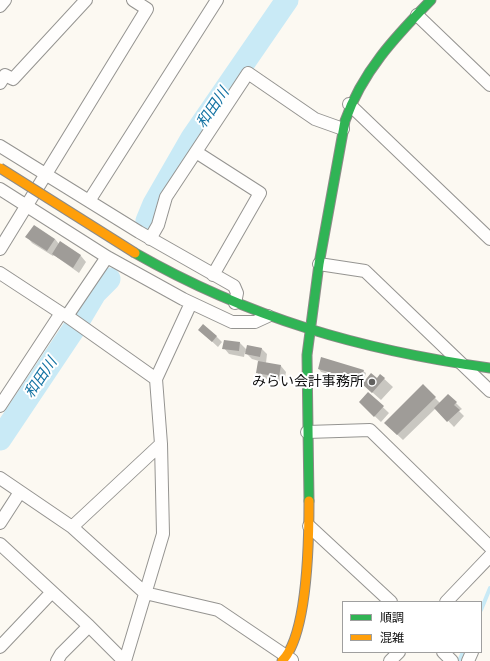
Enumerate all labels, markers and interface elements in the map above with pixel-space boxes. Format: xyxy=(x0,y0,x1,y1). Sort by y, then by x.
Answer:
water label: 和田川 xyxy=(193,84,233,132)
water label: 和田川 xyxy=(21,354,61,402)
place label: みらい会計事務所 xyxy=(252,374,364,390)
marker: みらい会計事務所 xyxy=(367,377,377,387)
legend xyxy=(342,601,482,653)
text: 順調 xyxy=(380,608,404,626)
text: 混雑 xyxy=(380,628,404,646)

